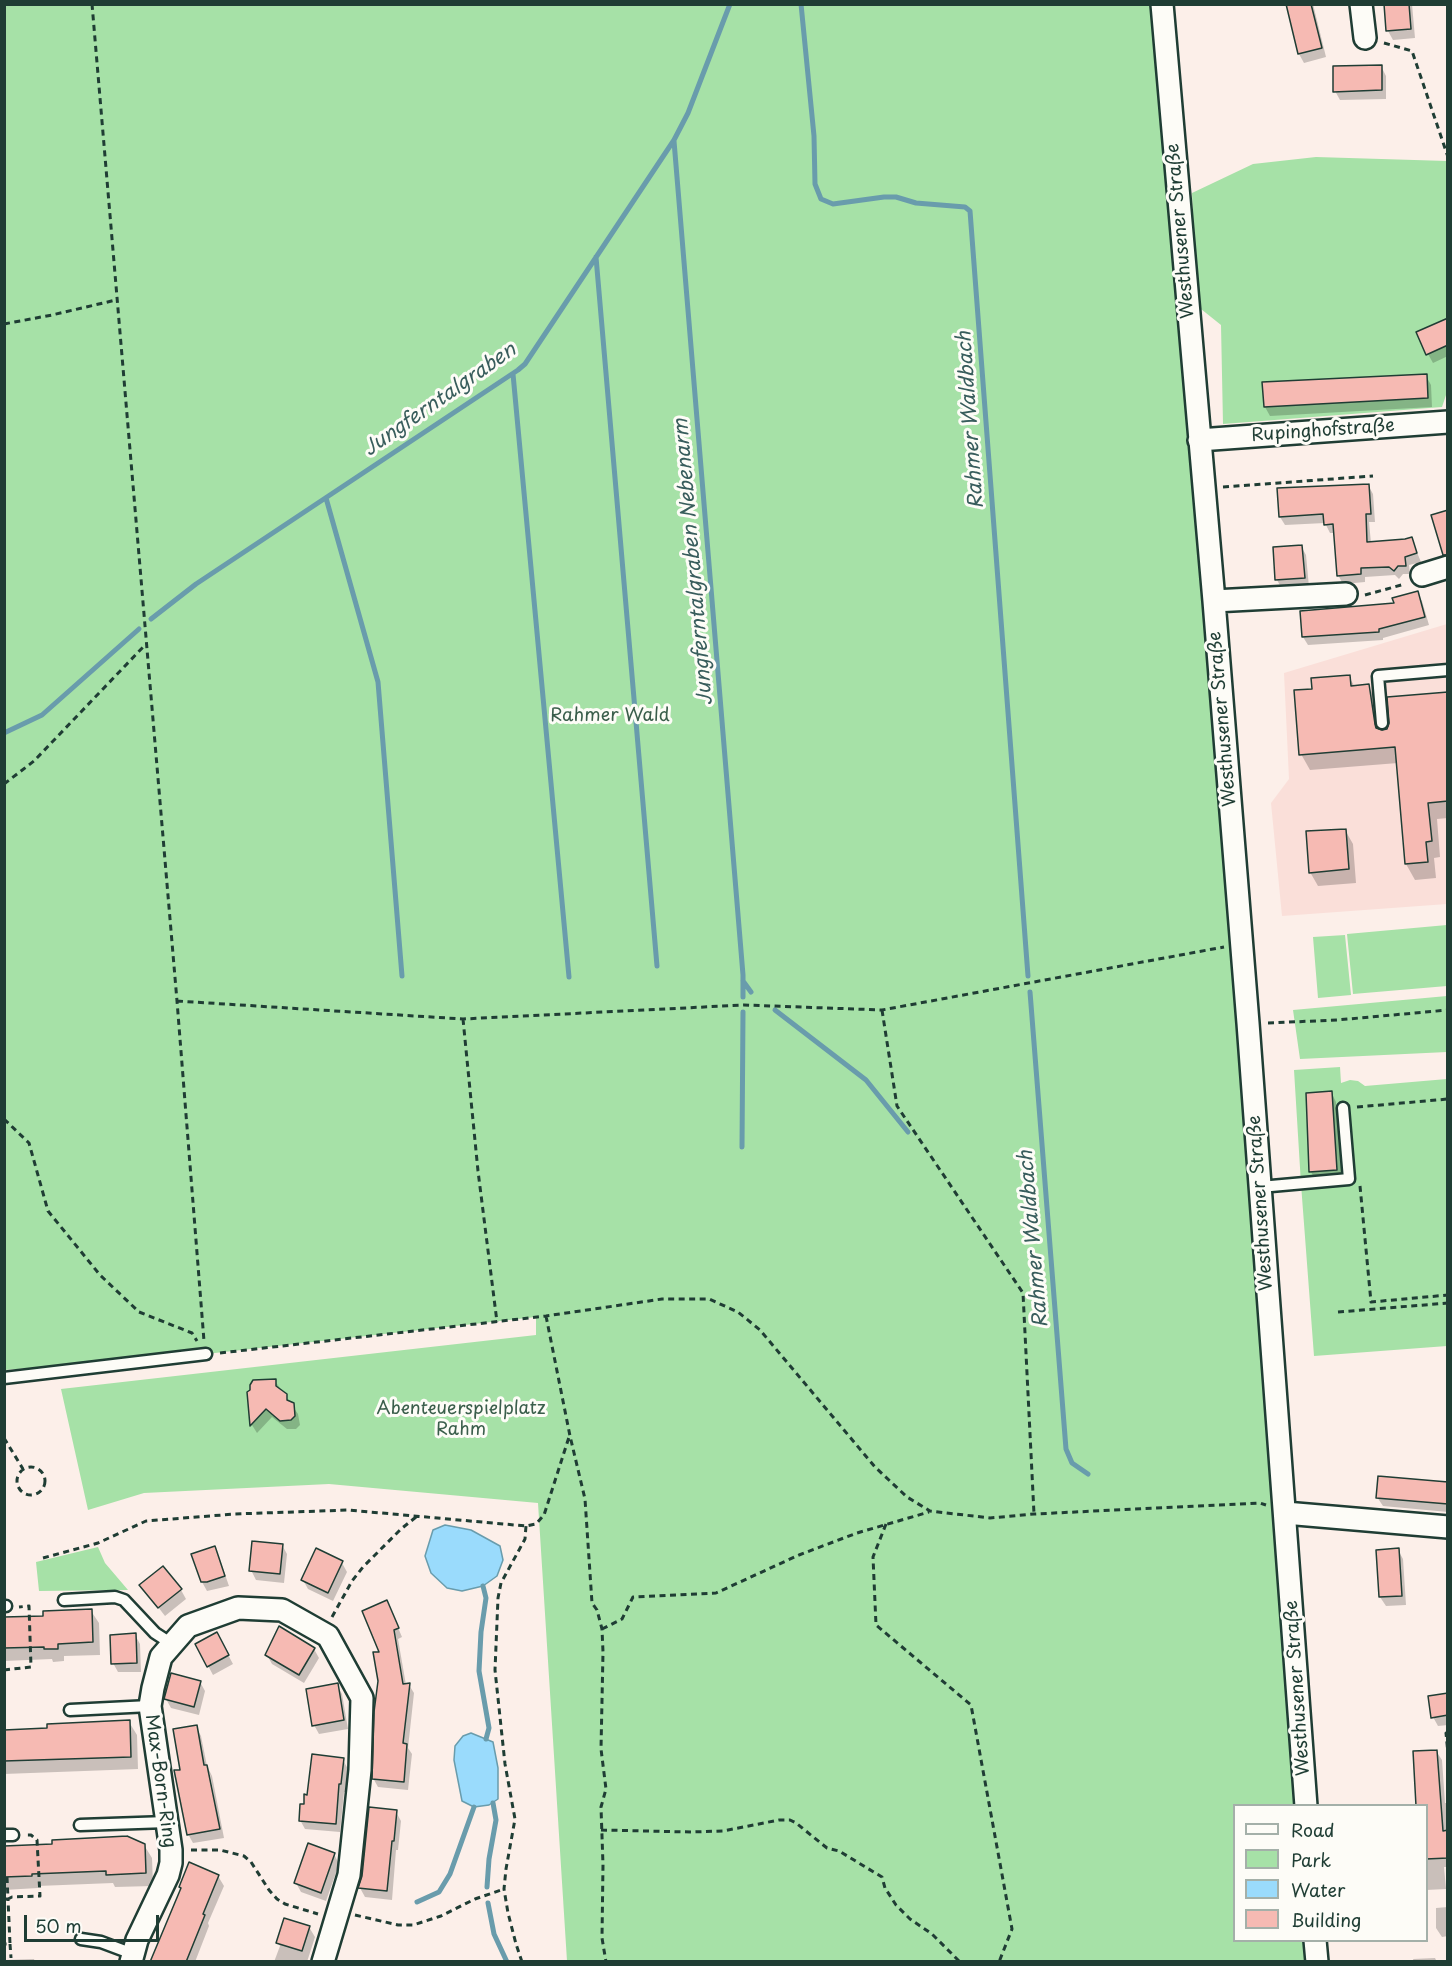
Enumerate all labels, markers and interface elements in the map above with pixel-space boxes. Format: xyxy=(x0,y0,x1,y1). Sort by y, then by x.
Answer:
street label: Westhusener Straße xyxy=(1163,142,1199,320)
water label: Rahmer Waldbach xyxy=(953,331,989,509)
water label: Jungferntalgraben xyxy=(359,338,521,462)
street label: Rupinghofstraße xyxy=(1251,415,1395,447)
water label: Jungferntalgraben Nebenarm xyxy=(669,418,719,706)
street label: Westhusener Straße xyxy=(1205,630,1241,808)
park label: Rahmer Wald xyxy=(550,705,670,727)
street label: Westhusener Straße xyxy=(1244,1114,1278,1292)
water label: Rahmer Waldbach xyxy=(1014,1149,1054,1329)
park label: Abenteuerspielplatz Rahm xyxy=(377,1398,545,1440)
street label: Westhusener Straße xyxy=(1281,1599,1315,1777)
street label: Max-Born-Ring xyxy=(140,1713,180,1849)
legend xyxy=(1233,1804,1428,1942)
text: Road xyxy=(1291,1816,1335,1843)
text: Park xyxy=(1291,1846,1331,1873)
text: Water xyxy=(1291,1876,1345,1903)
scale bar xyxy=(27,1903,162,1941)
text: Building xyxy=(1291,1906,1361,1933)
text: 50 m xyxy=(35,1912,82,1939)

